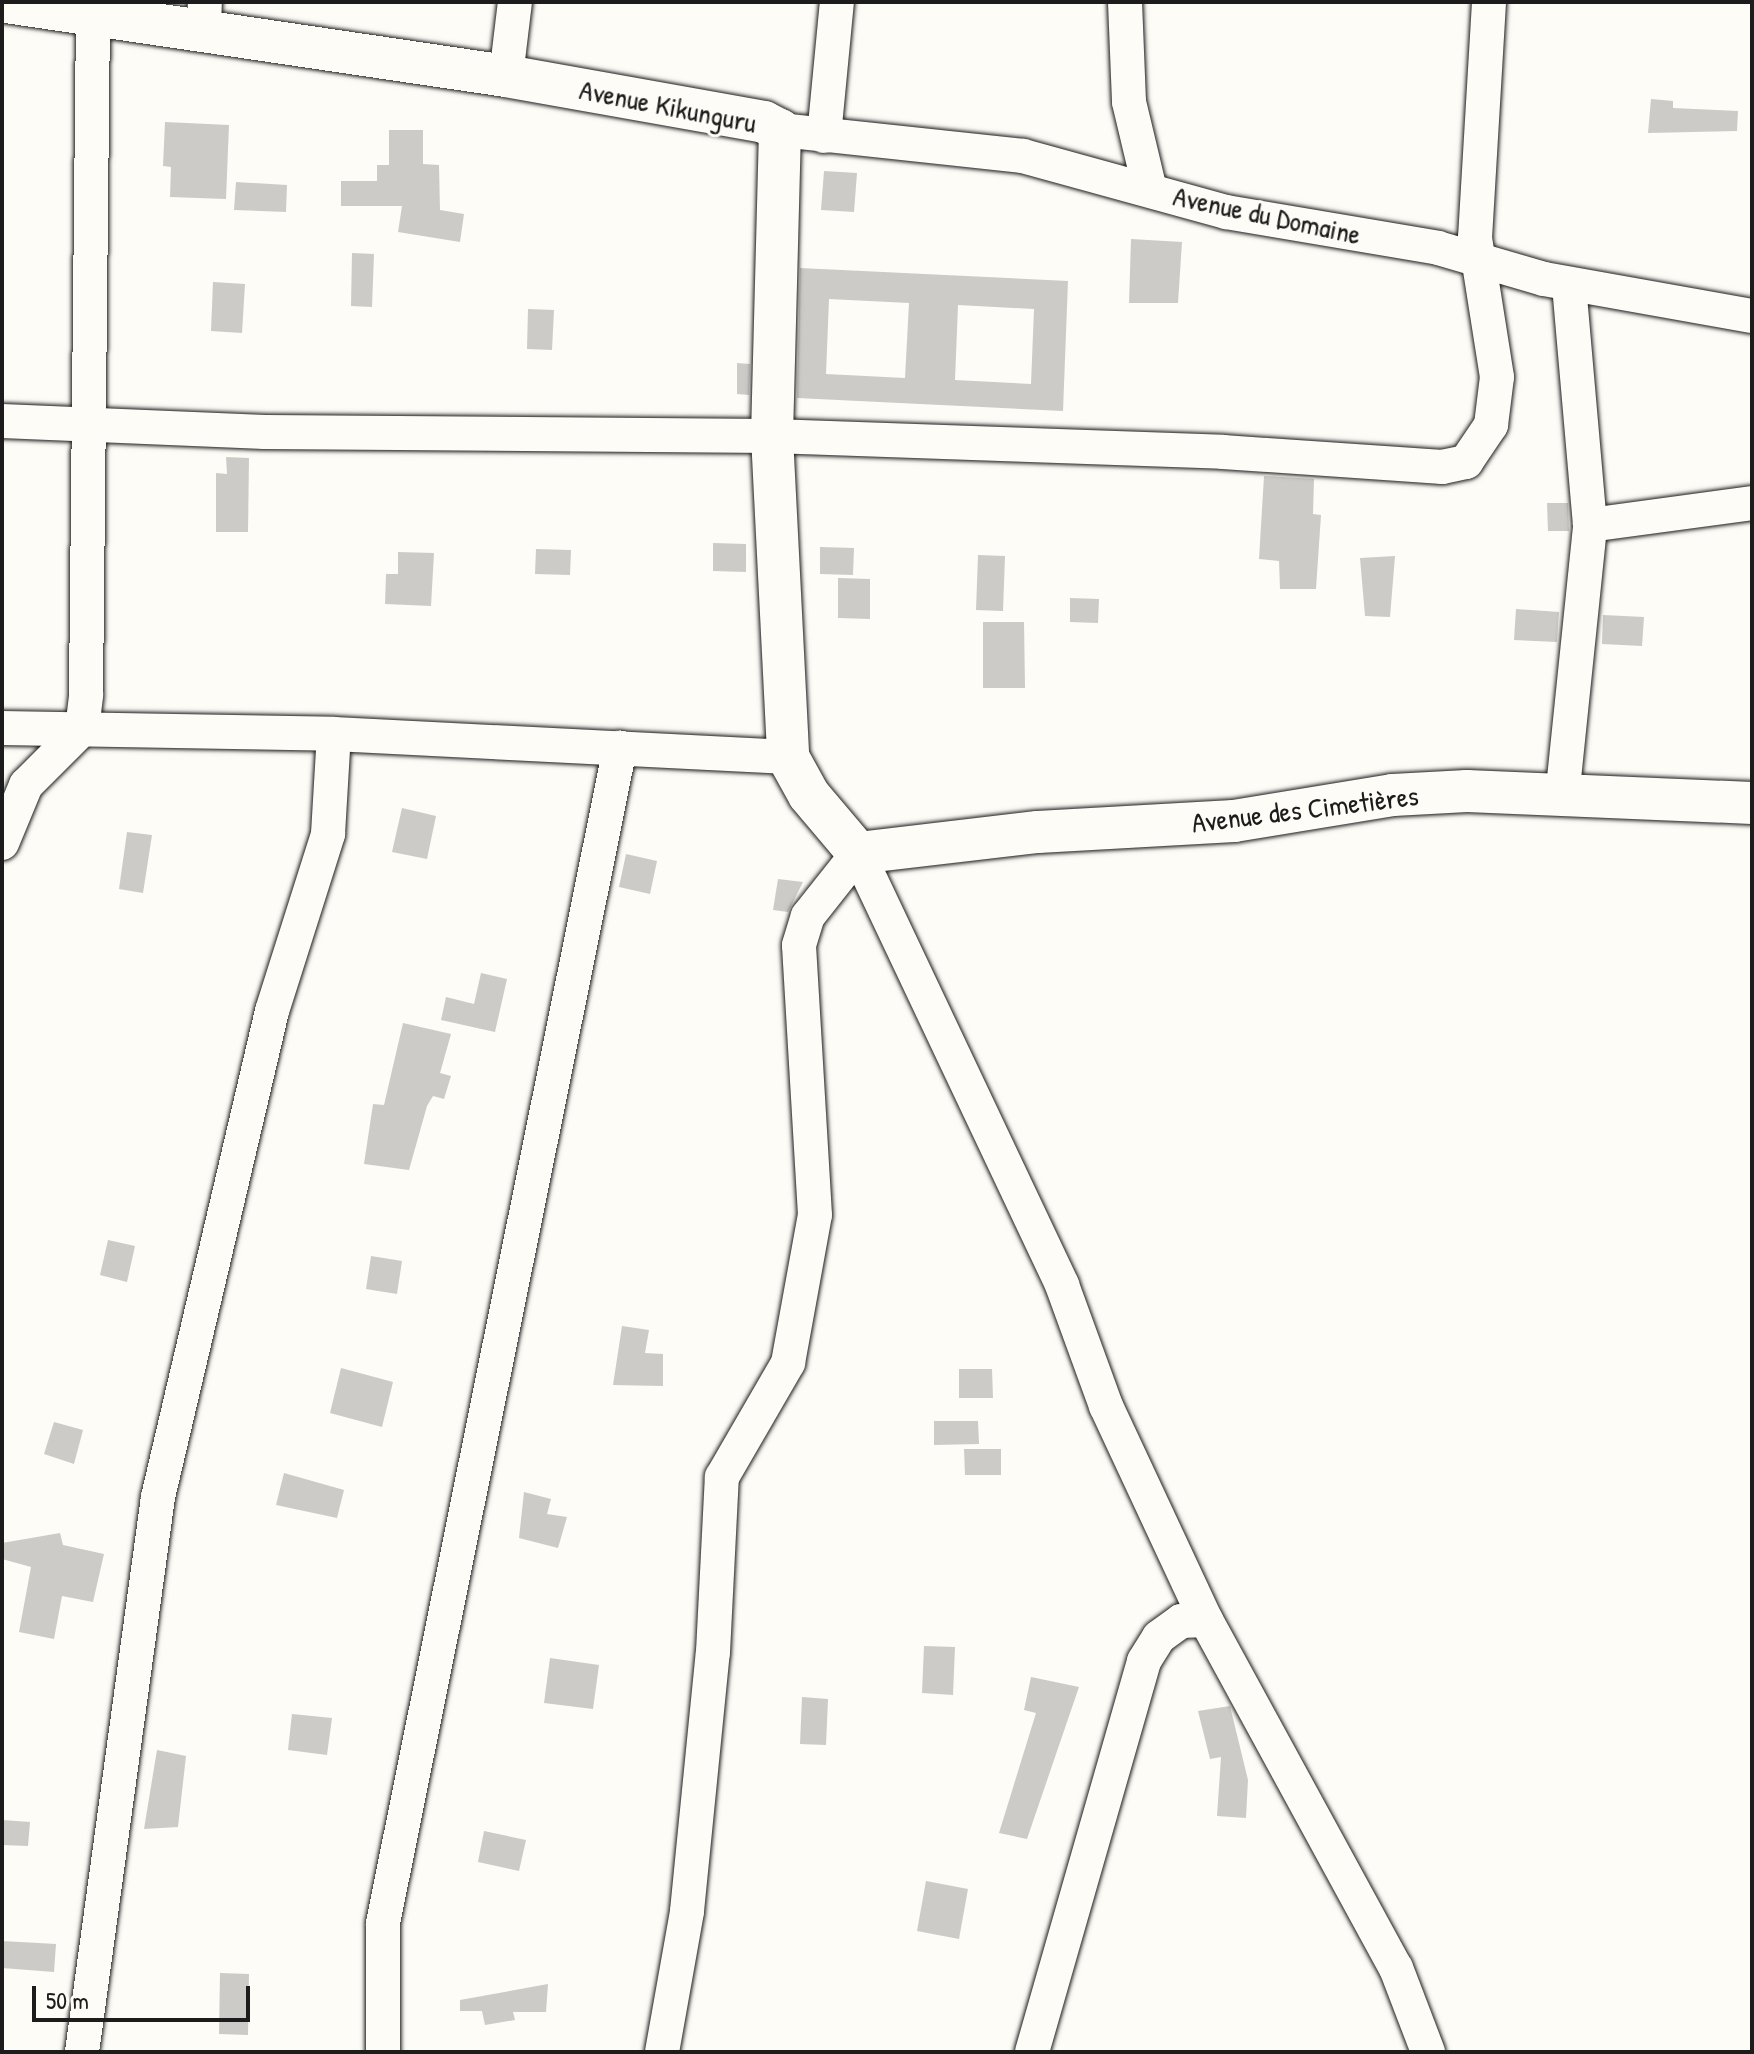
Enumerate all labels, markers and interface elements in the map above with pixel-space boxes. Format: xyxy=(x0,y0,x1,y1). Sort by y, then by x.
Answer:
street label: Avenue Kikunguru xyxy=(577,72,759,140)
street label: Avenue du Domaine xyxy=(1170,179,1364,251)
street label: Avenue des Cimetières xyxy=(1190,778,1420,840)
scale bar xyxy=(36,1970,254,2020)
text: 50 m xyxy=(46,1984,89,2016)

